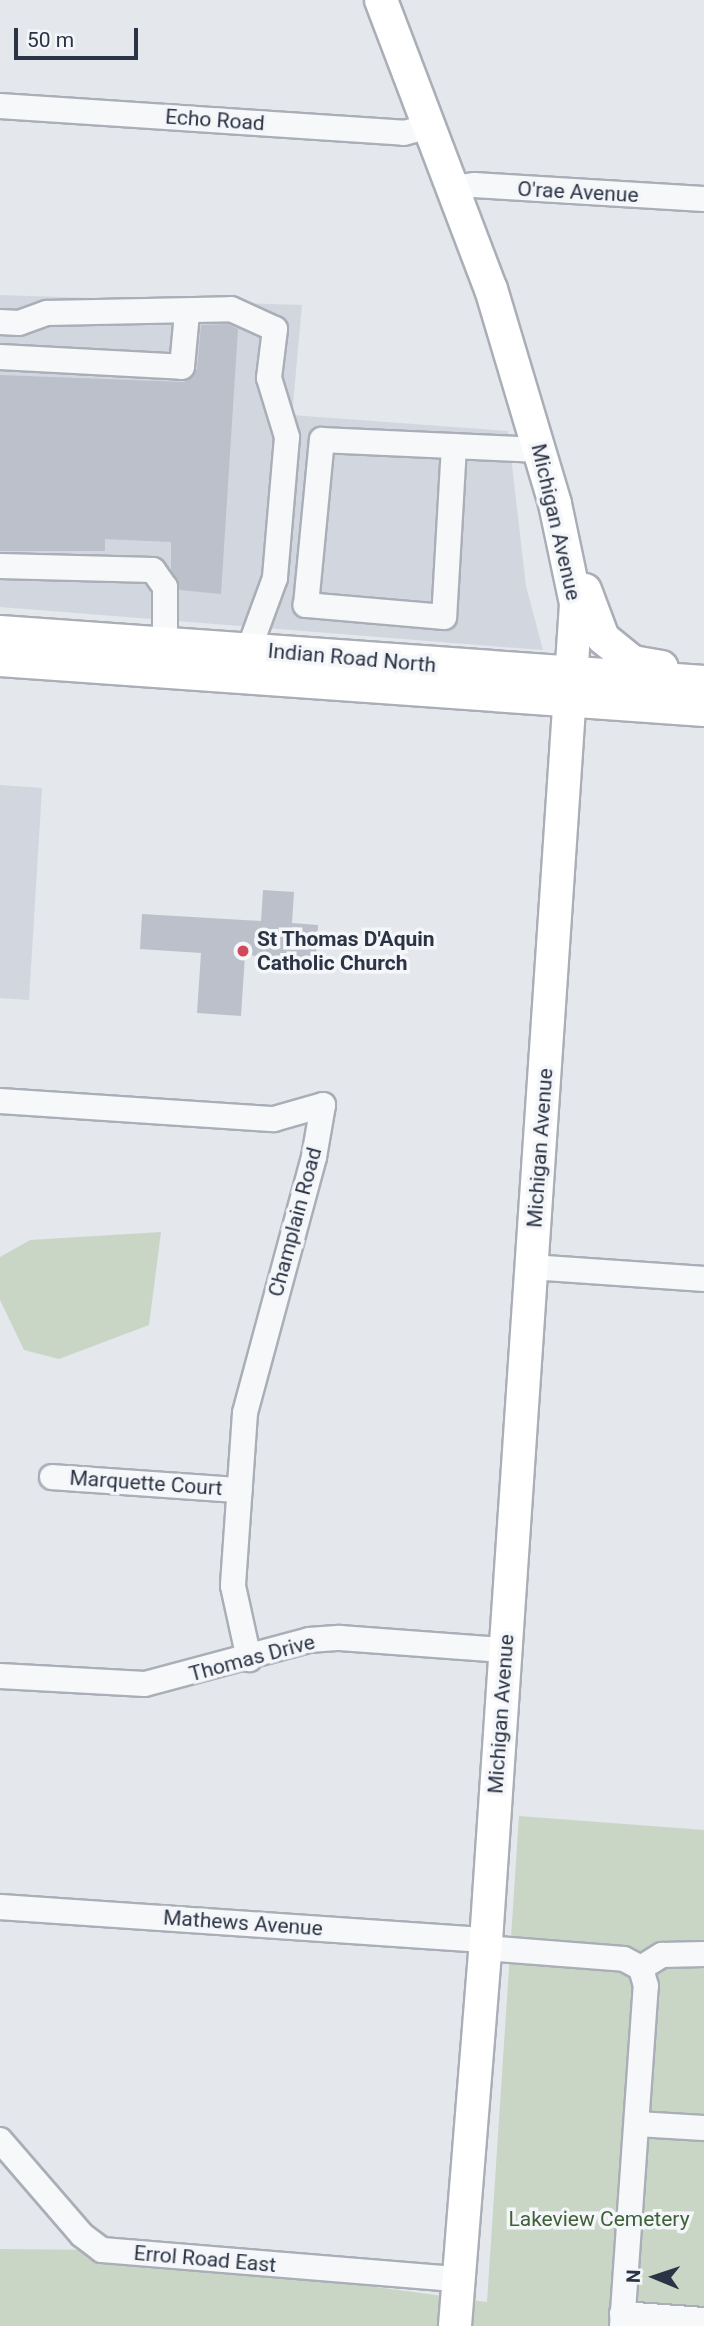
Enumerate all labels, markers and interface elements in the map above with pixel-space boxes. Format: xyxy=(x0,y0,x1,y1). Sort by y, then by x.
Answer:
scale bar xyxy=(18,14,142,58)
text: 50 m xyxy=(27,28,74,52)
street label: Echo Road xyxy=(164,104,266,136)
street label: O'rae Avenue xyxy=(517,176,639,208)
street label: Michigan Avenue xyxy=(526,441,586,603)
street label: Indian Road North xyxy=(267,638,437,678)
place label: St Thomas D'Aquin Catholic Church xyxy=(257,926,435,976)
marker: St Thomas D'Aquin Catholic Church xyxy=(235,943,251,959)
street label: Michigan Avenue xyxy=(522,1067,558,1229)
street label: Champlain Road xyxy=(263,1145,327,1299)
street label: Marquette Court xyxy=(69,1465,223,1501)
street label: Thomas Drive xyxy=(186,1629,318,1687)
street label: Michigan Avenue xyxy=(483,1633,519,1795)
street label: Mathews Avenue xyxy=(162,1905,324,1941)
park label: Lakeview Cemetery xyxy=(508,2206,690,2232)
street label: Errol Road East xyxy=(133,2240,277,2278)
north arrow xyxy=(620,2242,690,2312)
text: N xyxy=(622,2269,645,2283)

